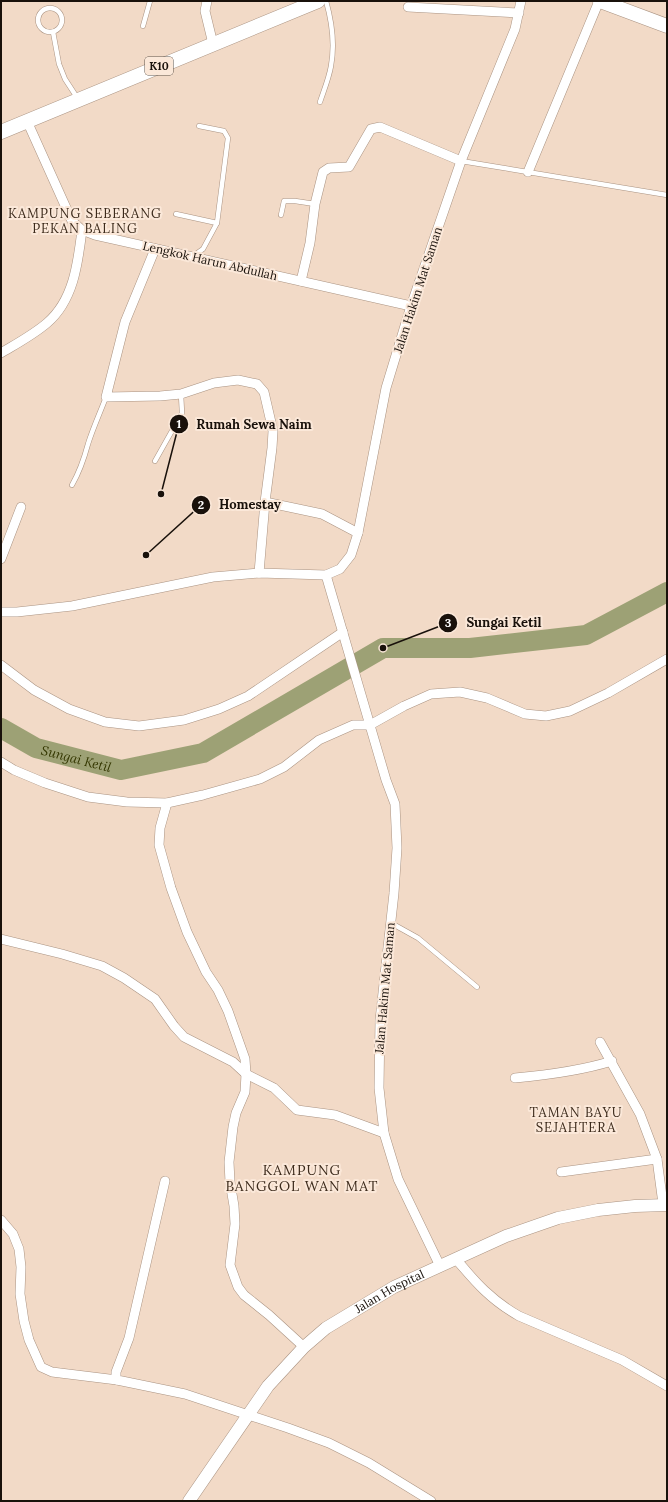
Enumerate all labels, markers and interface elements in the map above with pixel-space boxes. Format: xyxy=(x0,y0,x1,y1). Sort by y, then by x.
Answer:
road number: K10 xyxy=(145,57,173,75)
district label: KAMPUNG SEBERANG PEKAN BALING xyxy=(8,205,162,237)
street label: Jalan Hakim Mat Saman xyxy=(390,225,445,356)
street label: Lengkok Harun Abdullah xyxy=(141,238,279,283)
callout: Rumah Sewa Naim xyxy=(169,412,320,437)
text: 1 xyxy=(177,416,182,431)
text: Rumah Sewa Naim xyxy=(196,416,312,433)
callout: Homestay xyxy=(191,492,289,517)
text: Homestay xyxy=(219,496,282,513)
text: 2 xyxy=(198,497,204,512)
callout: Sungai Ketil xyxy=(438,610,549,635)
text: Sungai Ketil xyxy=(466,614,542,631)
text: 3 xyxy=(445,615,452,630)
water label: Sungai Ketil xyxy=(39,742,113,776)
street label: Jalan Hakim Mat Saman xyxy=(371,922,398,1055)
district label: TAMAN BAYU SEJAHTERA xyxy=(530,1104,622,1136)
district label: KAMPUNG BANGGOL WAN MAT xyxy=(225,1161,379,1195)
street label: Jalan Hospital xyxy=(351,1266,426,1317)

